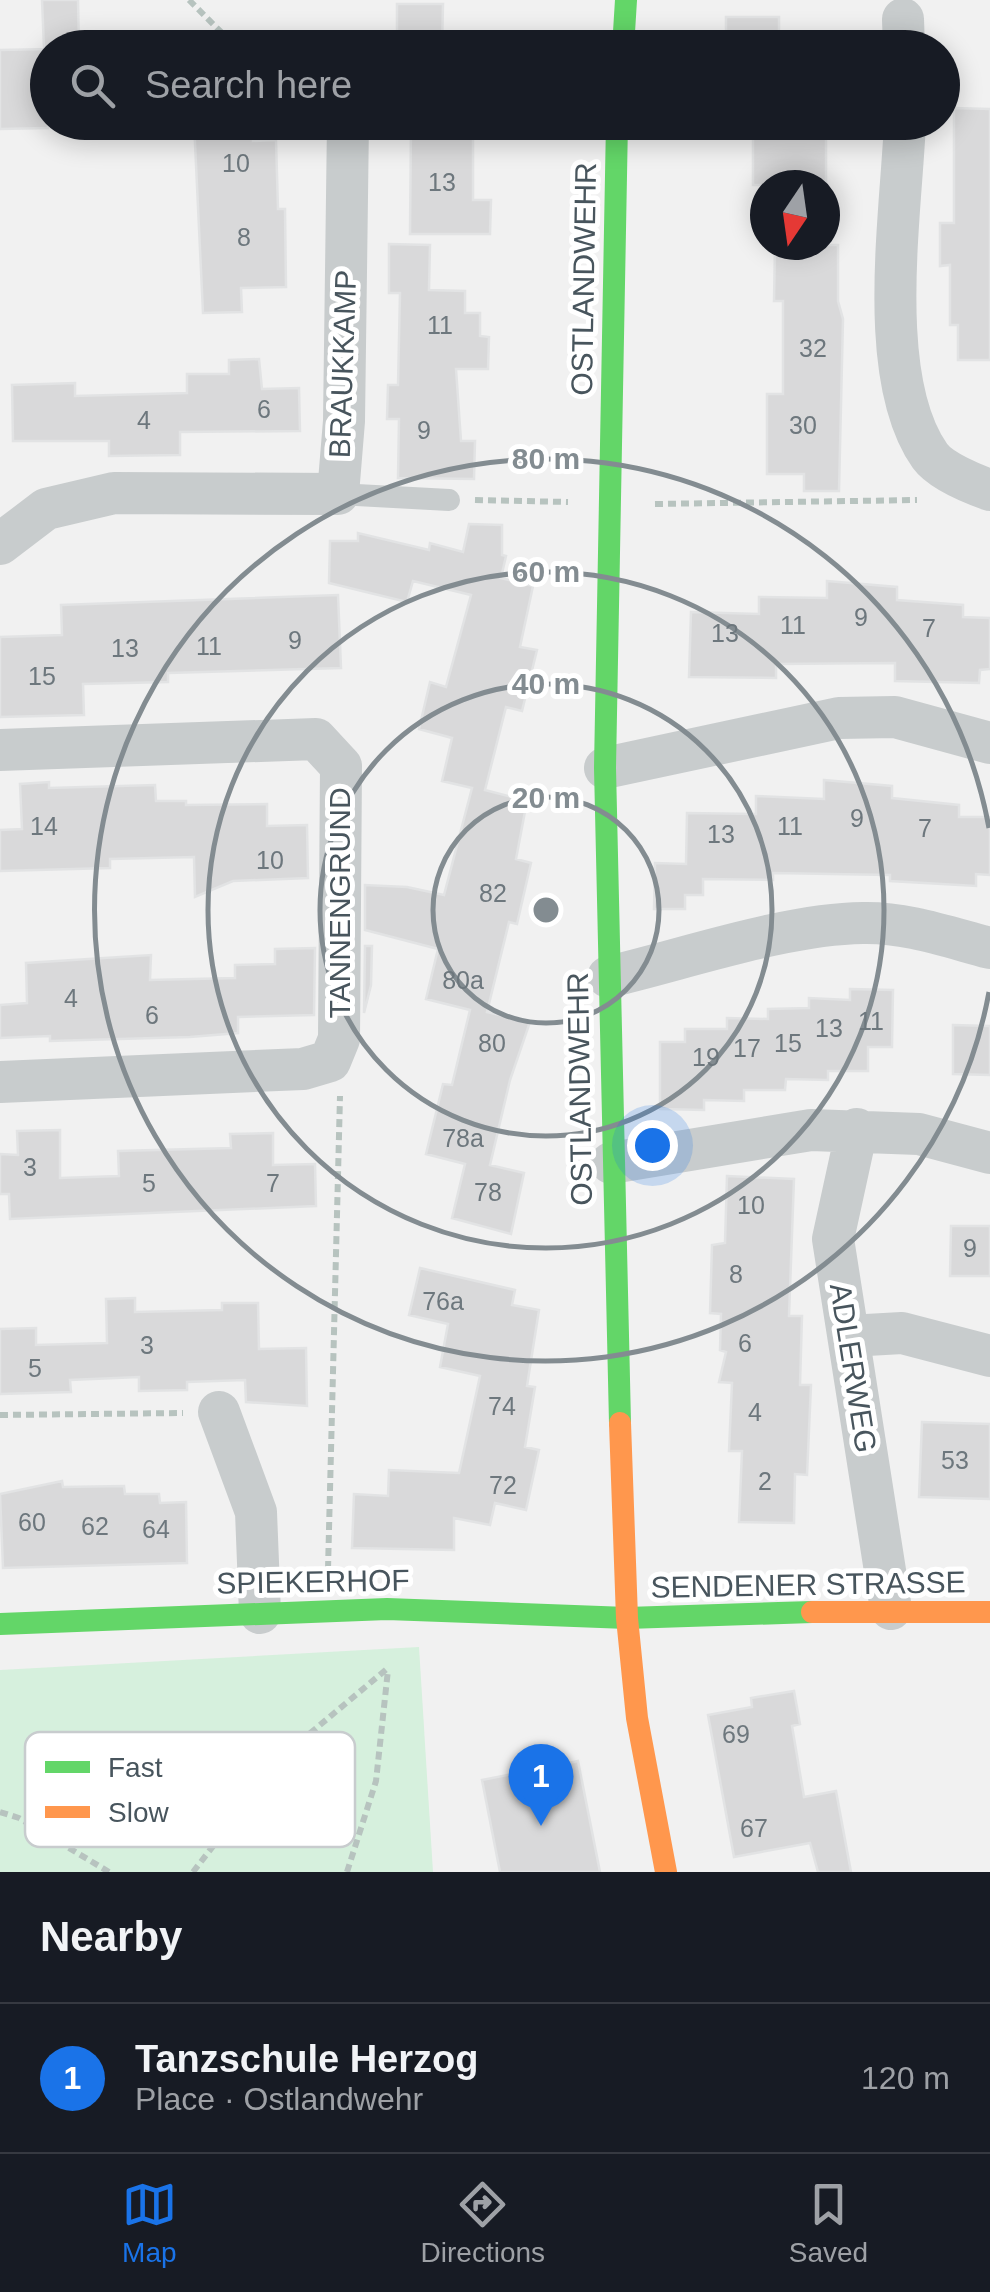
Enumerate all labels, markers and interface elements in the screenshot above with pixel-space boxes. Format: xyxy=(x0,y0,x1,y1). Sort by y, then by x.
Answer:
search box xyxy=(30,30,960,140)
icon: search xyxy=(65,58,120,113)
text: Search here xyxy=(145,64,352,106)
house number: 10 xyxy=(222,149,250,177)
street label: OSTLANDWEHR xyxy=(565,162,602,396)
house number: 13 xyxy=(428,168,456,196)
north arrow xyxy=(750,170,840,260)
house number: 8 xyxy=(237,223,251,251)
street label: BRAUKKAMP xyxy=(323,269,362,459)
house number: 11 xyxy=(427,311,453,339)
house number: 32 xyxy=(799,334,827,362)
house number: 6 xyxy=(257,395,271,423)
house number: 4 xyxy=(137,406,151,434)
house number: 30 xyxy=(789,411,817,439)
house number: 9 xyxy=(417,416,431,444)
text: 80 m xyxy=(512,442,580,475)
text: 60 m xyxy=(512,555,580,588)
house number: 9 xyxy=(854,603,868,631)
house number: 11 xyxy=(780,611,806,639)
house number: 7 xyxy=(922,614,936,642)
house number: 13 xyxy=(711,619,739,647)
house number: 9 xyxy=(288,626,302,654)
house number: 11 xyxy=(196,632,222,660)
house number: 13 xyxy=(111,634,139,662)
house number: 15 xyxy=(28,662,56,690)
text: 40 m xyxy=(512,667,580,700)
text: 20 m xyxy=(512,781,580,814)
street label: TANNENGRUND xyxy=(323,787,356,1019)
house number: 9 xyxy=(850,804,864,832)
house number: 14 xyxy=(30,812,58,840)
house number: 11 xyxy=(777,812,803,840)
house number: 7 xyxy=(918,814,932,842)
house number: 13 xyxy=(707,820,735,848)
house number: 10 xyxy=(256,846,284,874)
house number: 82 xyxy=(479,879,507,907)
centre of rings xyxy=(528,892,564,928)
house number: 80a xyxy=(442,966,484,994)
street label: OSTLANDWEHR xyxy=(561,972,598,1206)
house number: 4 xyxy=(64,984,78,1012)
house number: 6 xyxy=(145,1001,159,1029)
house number: 11 xyxy=(858,1007,884,1035)
house number: 13 xyxy=(815,1014,843,1042)
house number: 80 xyxy=(478,1029,506,1057)
house number: 15 xyxy=(774,1029,802,1057)
house number: 17 xyxy=(733,1034,761,1062)
house number: 19 xyxy=(692,1043,720,1071)
your location xyxy=(627,1120,678,1171)
house number: 78a xyxy=(442,1124,484,1152)
house number: 3 xyxy=(23,1153,37,1181)
house number: 5 xyxy=(142,1169,156,1197)
house number: 7 xyxy=(266,1169,280,1197)
house number: 78 xyxy=(474,1178,502,1206)
house number: 10 xyxy=(737,1191,765,1219)
house number: 9 xyxy=(963,1234,977,1262)
house number: 8 xyxy=(729,1260,743,1288)
street label: ADLERWEG xyxy=(824,1281,883,1455)
house number: 76a xyxy=(422,1287,464,1315)
house number: 6 xyxy=(738,1329,752,1357)
house number: 3 xyxy=(140,1331,154,1359)
house number: 5 xyxy=(28,1354,42,1382)
house number: 74 xyxy=(488,1392,516,1420)
house number: 4 xyxy=(748,1398,762,1426)
house number: 53 xyxy=(941,1446,969,1474)
house number: 2 xyxy=(758,1467,772,1495)
house number: 72 xyxy=(489,1471,517,1499)
house number: 60 xyxy=(18,1508,46,1536)
house number: 62 xyxy=(81,1512,109,1540)
house number: 64 xyxy=(142,1515,170,1543)
street label: SPIEKERHOF xyxy=(216,1563,410,1600)
street label: SENDENER STRASSE xyxy=(650,1565,966,1604)
house number: 69 xyxy=(722,1720,750,1748)
legend xyxy=(25,1732,355,1847)
pin: 1 xyxy=(508,1744,574,1826)
text: Fast xyxy=(108,1752,163,1783)
text: Slow xyxy=(108,1797,169,1828)
house number: 67 xyxy=(740,1814,768,1842)
text: Nearby xyxy=(40,1913,182,1960)
text: Tanzschule Herzog xyxy=(135,2038,478,2080)
text: 1 xyxy=(64,2060,81,2096)
text: 120 m xyxy=(861,2060,950,2096)
text: Place · Ostlandwehr xyxy=(135,2081,423,2117)
tab: Map xyxy=(122,2177,177,2269)
tab: Directions xyxy=(421,2177,545,2269)
tab: Saved xyxy=(789,2177,868,2269)

